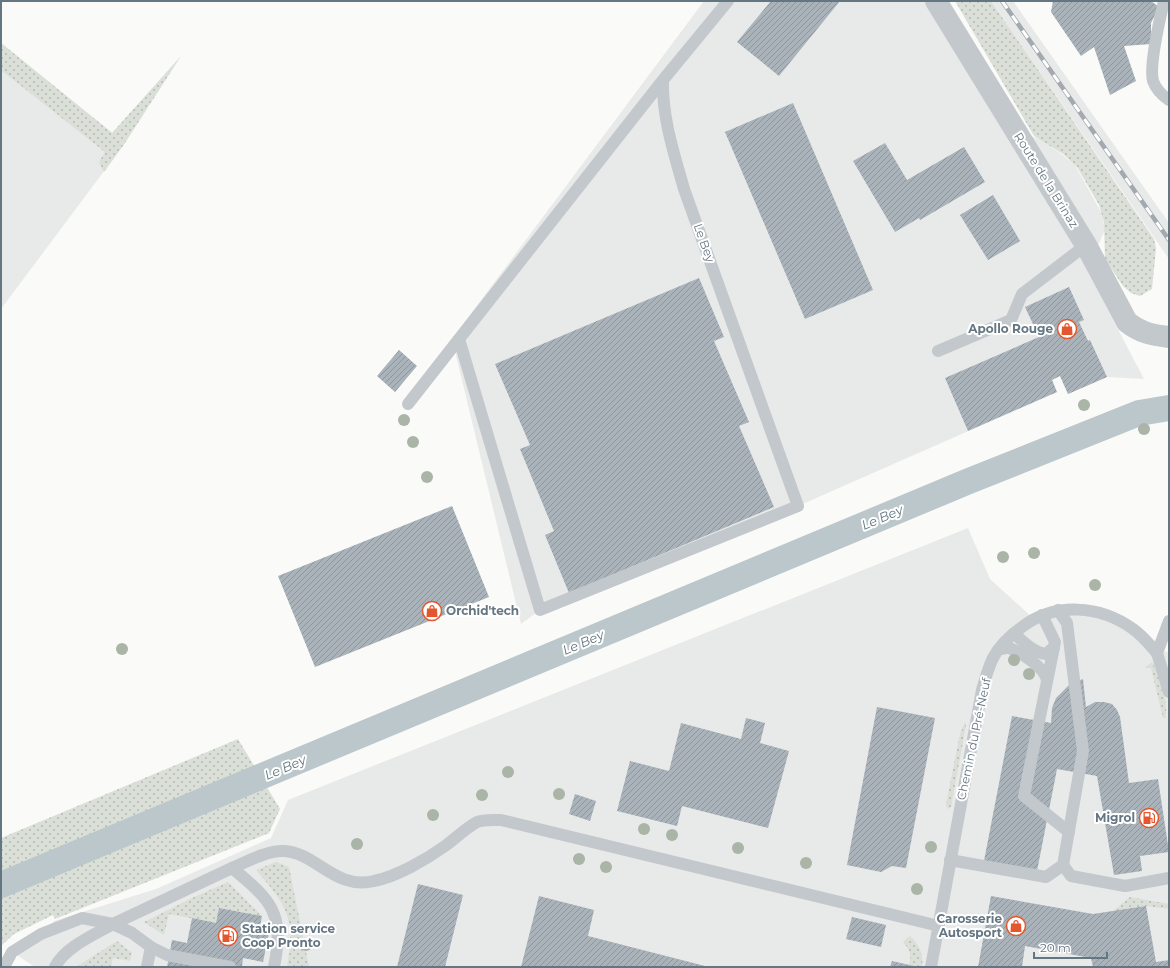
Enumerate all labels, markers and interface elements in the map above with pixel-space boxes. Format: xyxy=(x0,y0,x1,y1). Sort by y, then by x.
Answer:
street label: Route de la Brinaz xyxy=(1011,129,1082,230)
street label: Le Bey xyxy=(691,221,719,265)
shop icon: Apollo Rouge xyxy=(1056,318,1078,340)
place label: Apollo Rouge xyxy=(967,321,1053,336)
water label: Le Bey xyxy=(859,501,906,533)
shop icon: Orchid'tech xyxy=(421,600,443,622)
place label: Orchid'tech xyxy=(446,603,519,618)
water label: Le Bey xyxy=(560,626,607,658)
street label: Chemin du Pré-Neuf xyxy=(953,676,994,801)
water label: Le Bey xyxy=(262,751,309,783)
fuel station icon: Migrol xyxy=(1138,807,1160,829)
place label: Migrol xyxy=(1095,810,1135,825)
place label: Carosserie Autosport xyxy=(936,911,1003,940)
shop icon: Carosserie Autosport xyxy=(1005,915,1027,937)
place label: Station service Coop Pronto xyxy=(242,921,336,950)
fuel station icon: Station service Coop Pronto xyxy=(217,925,239,947)
scale bar xyxy=(1034,934,1107,960)
text: 20 m xyxy=(1040,940,1071,955)

